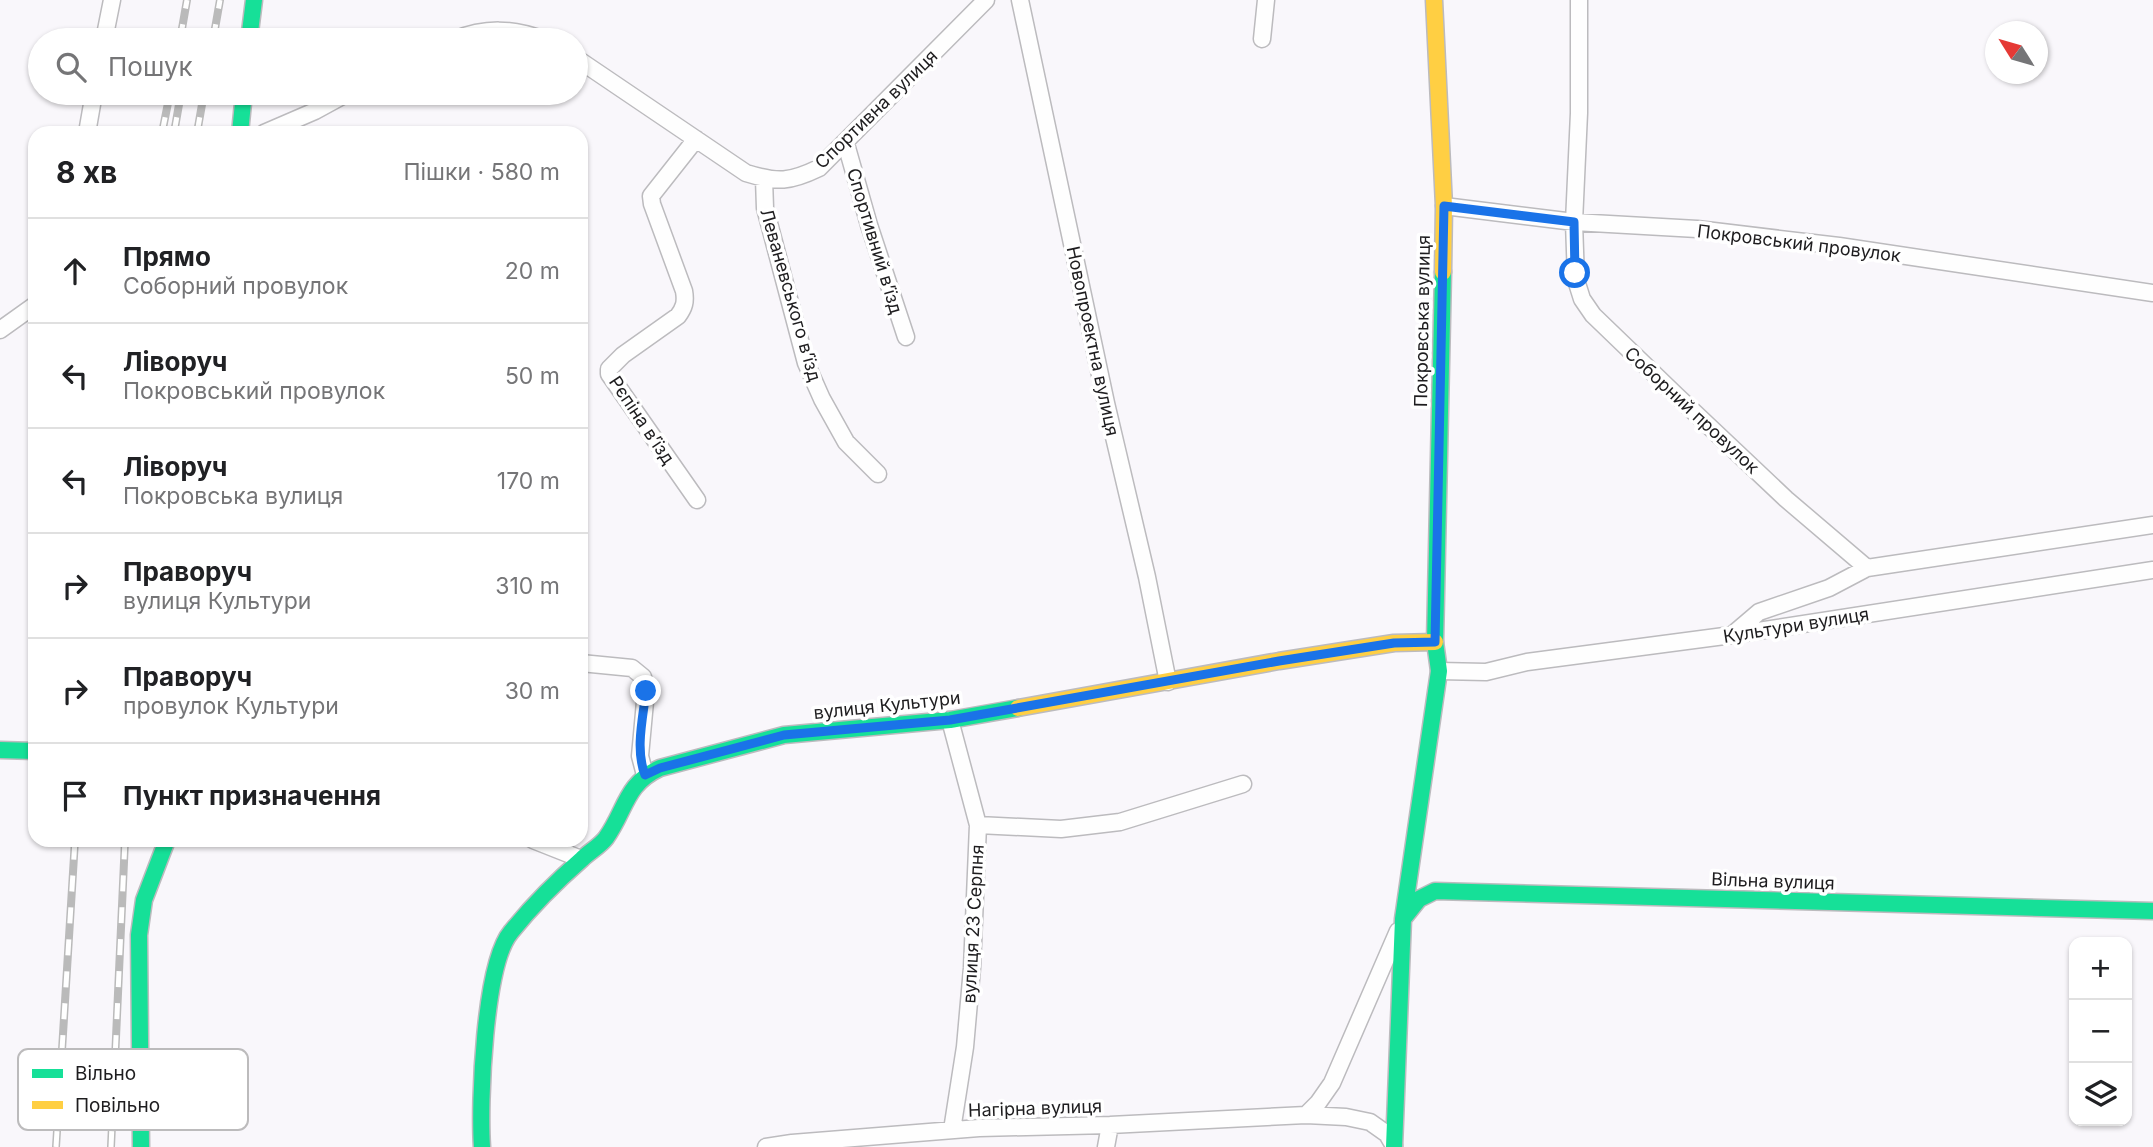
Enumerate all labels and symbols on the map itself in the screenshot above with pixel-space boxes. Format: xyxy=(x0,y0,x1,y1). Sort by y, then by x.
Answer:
north arrow xyxy=(1985,21,2048,84)
street label: Спортивна вулиця xyxy=(810,45,942,173)
street label: Спортивний в’їзд xyxy=(843,166,907,316)
street label: Леваневського в’їзд xyxy=(756,206,826,384)
street label: Покровський провулок xyxy=(1696,220,1902,266)
street label: Покровська вулиця xyxy=(1410,235,1434,407)
street label: Новопроектна вулиця xyxy=(1063,244,1123,438)
route start xyxy=(1559,257,1590,288)
street label: Соборний провулок xyxy=(1620,342,1764,478)
street label: Рєпіна в’їзд xyxy=(605,372,679,468)
street label: Культури вулиця xyxy=(1722,603,1870,647)
route end xyxy=(630,675,661,706)
street label: вулиця Культури xyxy=(813,687,961,723)
street label: вулиця 23 Серпня xyxy=(958,844,988,1004)
street label: Вільна вулиця xyxy=(1711,868,1835,894)
legend xyxy=(18,1049,248,1130)
text: Вільно xyxy=(75,1062,136,1085)
text: Повільно xyxy=(75,1094,160,1117)
street label: Нагірна вулиця xyxy=(968,1095,1102,1121)

